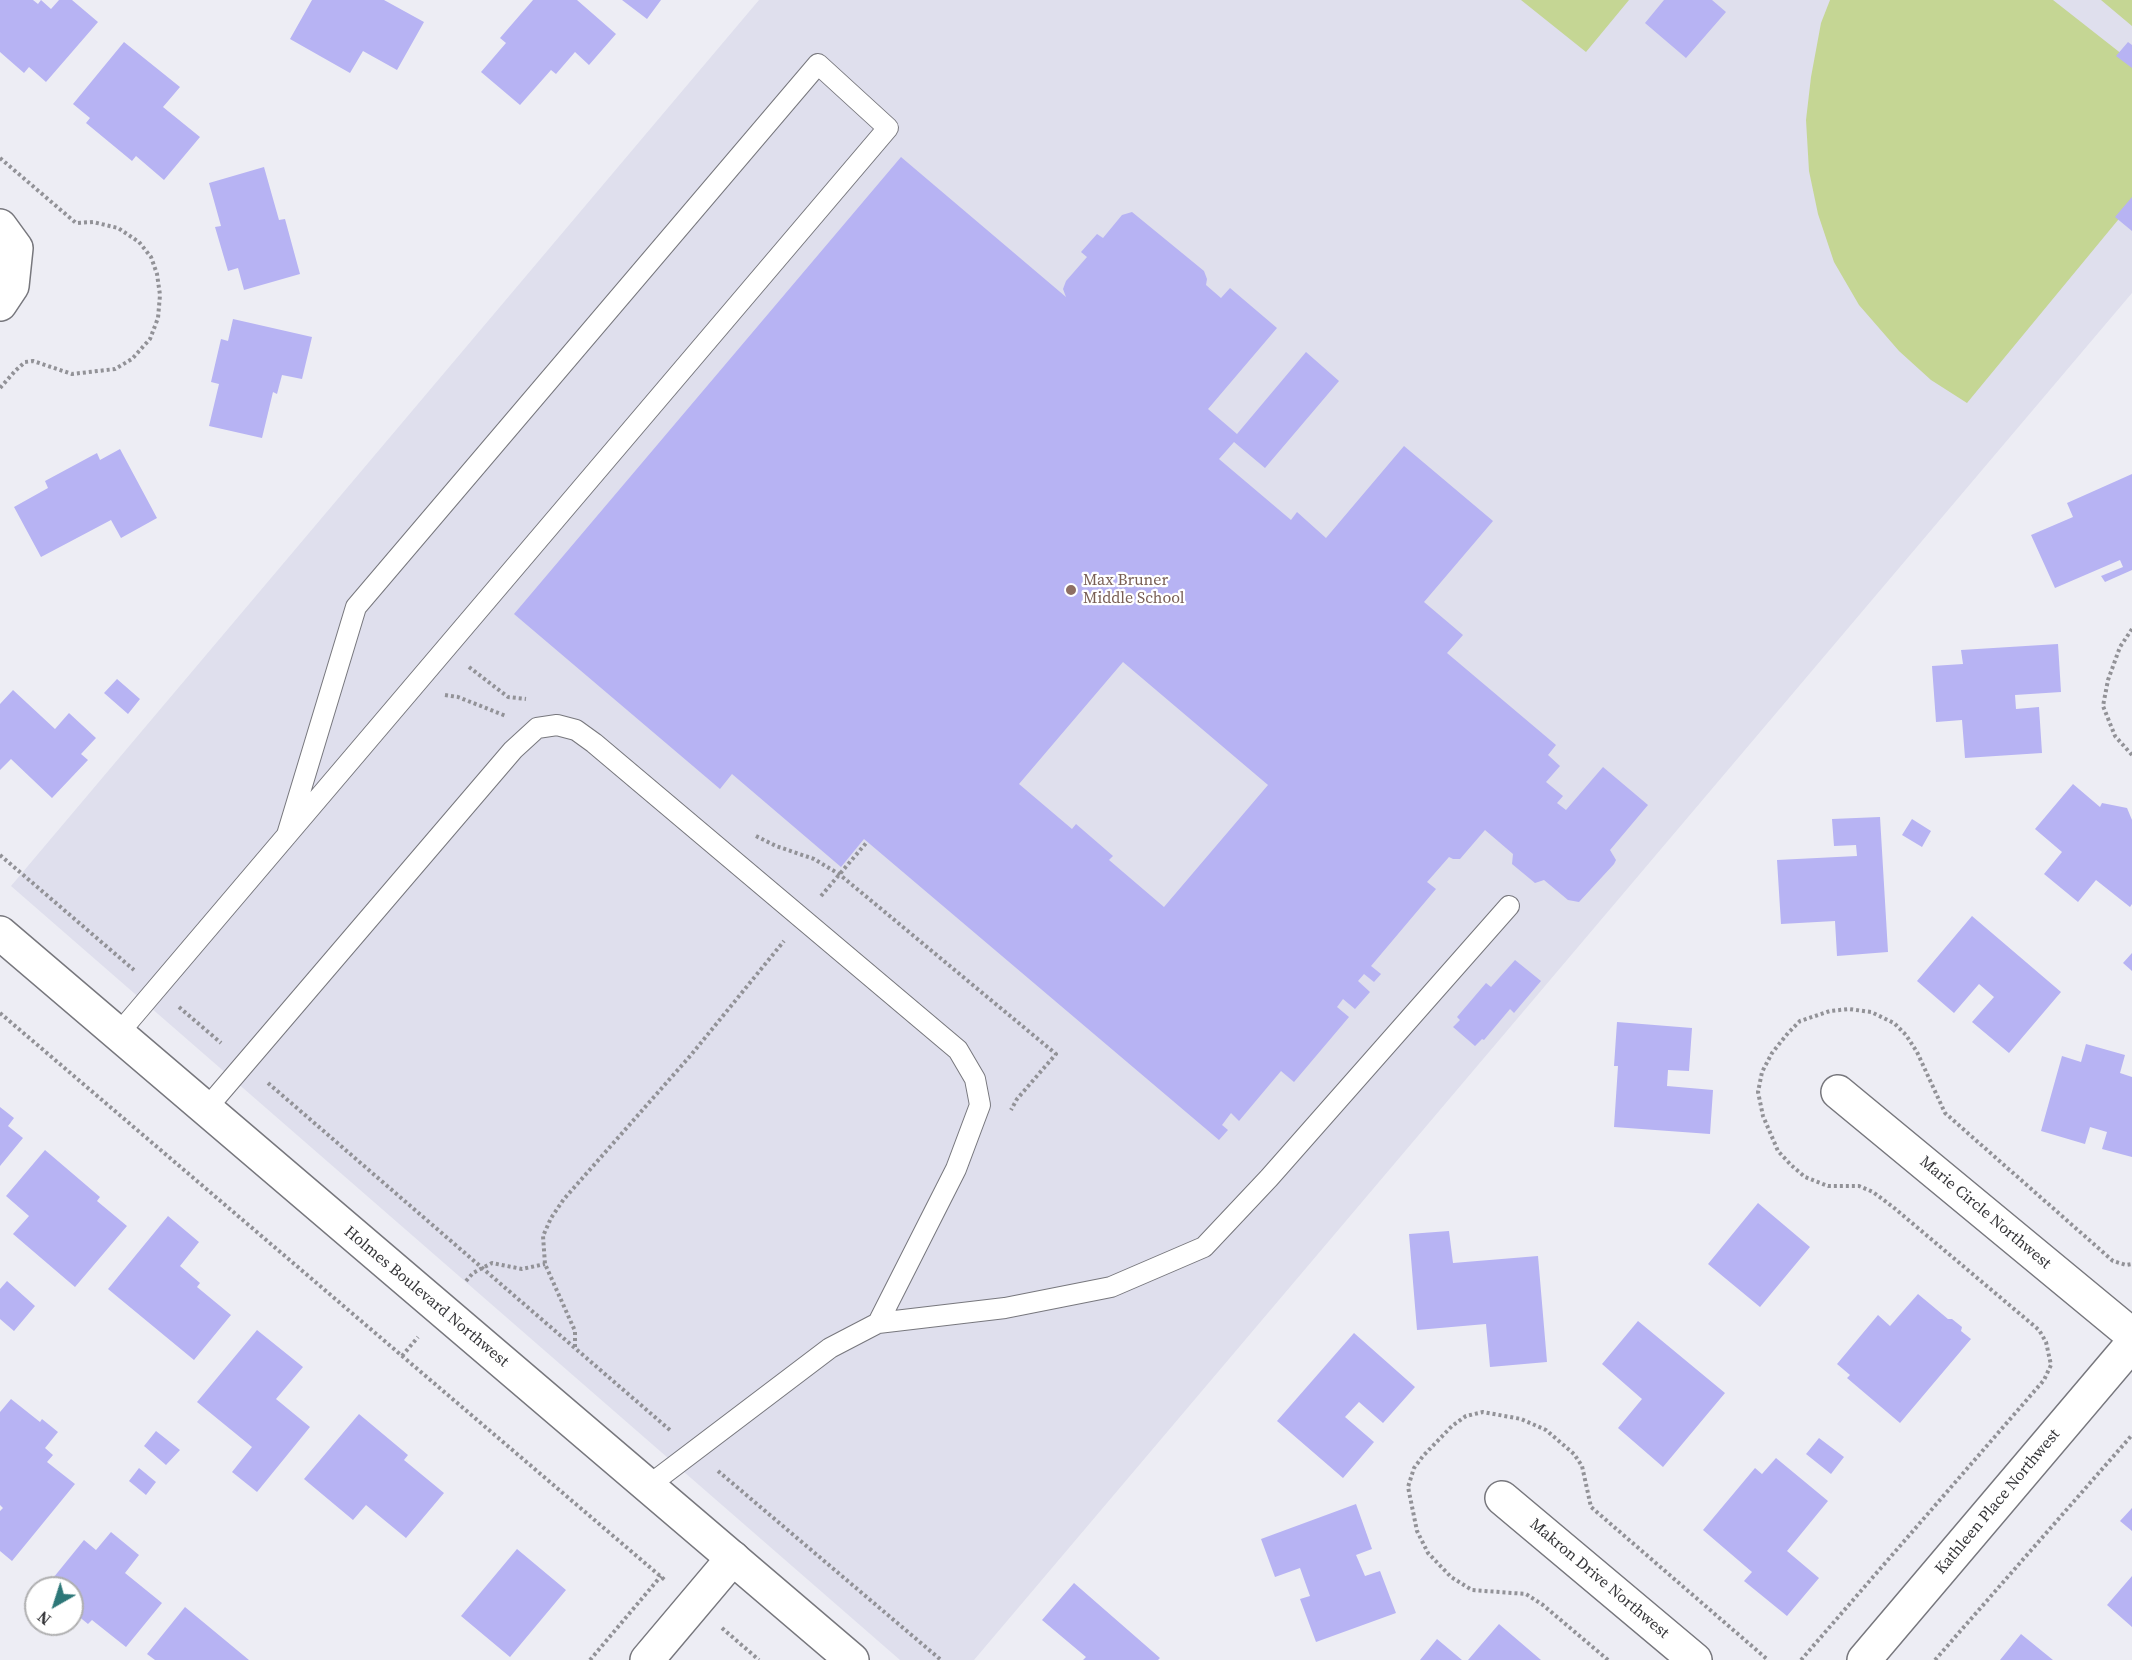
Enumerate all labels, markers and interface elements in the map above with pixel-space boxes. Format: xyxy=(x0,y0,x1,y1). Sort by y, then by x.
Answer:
place label: Max Bruner Middle School xyxy=(1083,571,1185,609)
marker: Max Bruner Middle School xyxy=(1064,583,1078,597)
street label: Marie Circle Northwest xyxy=(1916,1153,2054,1273)
street label: Holmes Boulevard Northwest xyxy=(340,1222,512,1372)
street label: Kathleen Place Northwest xyxy=(1932,1425,2064,1579)
street label: Makron Drive Northwest xyxy=(1525,1515,1673,1643)
north arrow xyxy=(24,1576,84,1636)
text: N xyxy=(32,1606,55,1631)

